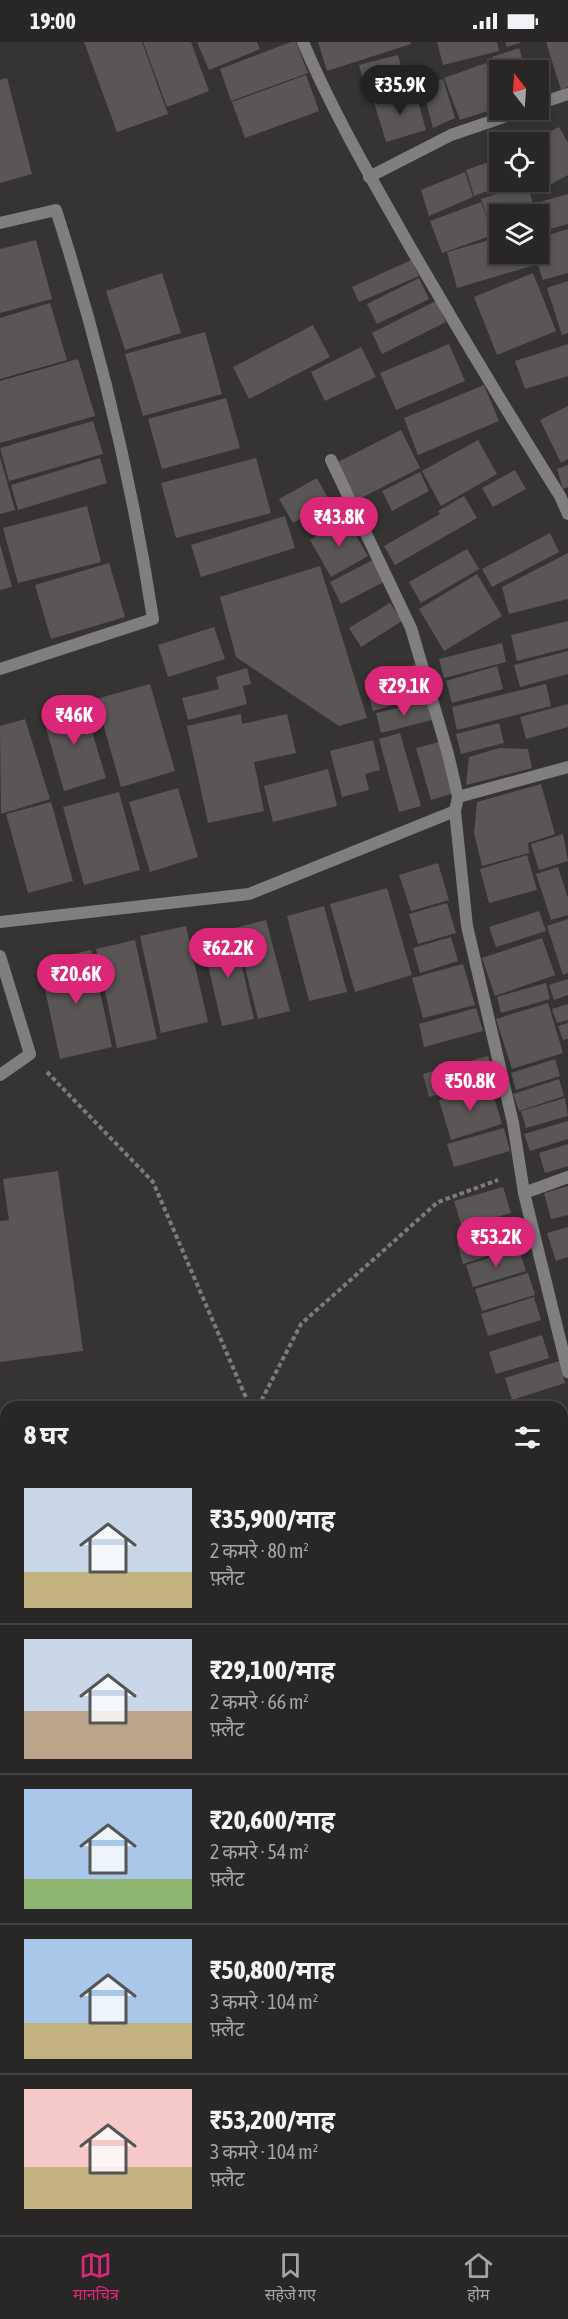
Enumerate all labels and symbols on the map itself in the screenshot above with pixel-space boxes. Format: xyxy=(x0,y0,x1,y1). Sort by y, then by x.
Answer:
north arrow xyxy=(489,60,549,120)
pin: ₹35.9K xyxy=(351,65,449,116)
pin: ₹43.8K xyxy=(290,497,388,548)
pin: ₹29.1K xyxy=(355,666,453,717)
pin: ₹46K xyxy=(38,695,110,746)
pin: ₹62.2K xyxy=(179,928,277,979)
pin: ₹20.6K xyxy=(27,954,125,1005)
pin: ₹50.8K xyxy=(421,1061,519,1112)
pin: ₹53.2K xyxy=(447,1217,545,1268)

